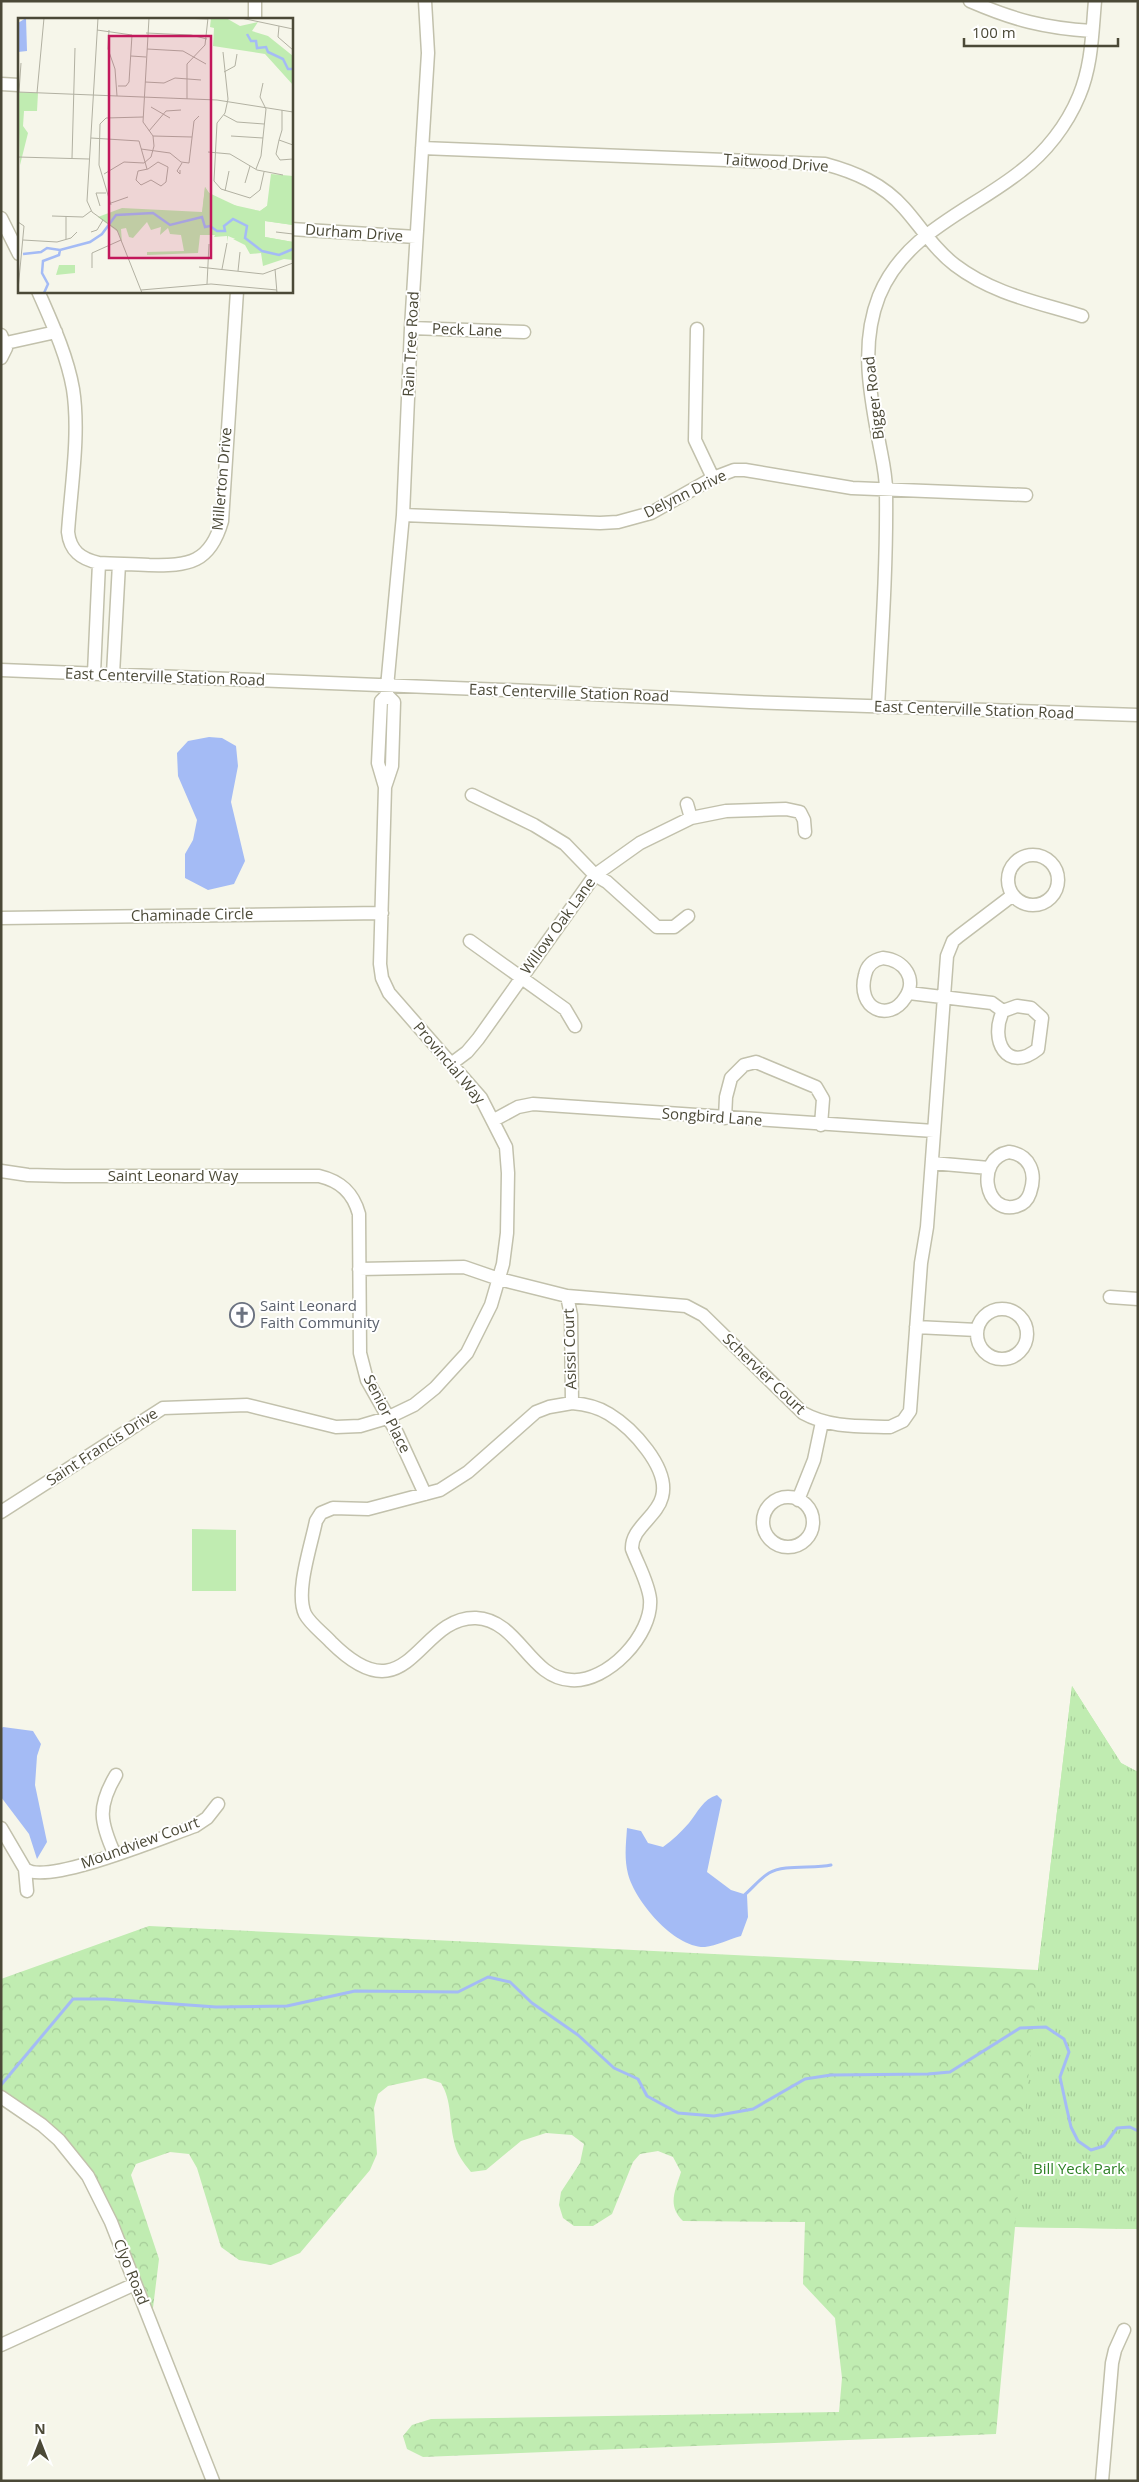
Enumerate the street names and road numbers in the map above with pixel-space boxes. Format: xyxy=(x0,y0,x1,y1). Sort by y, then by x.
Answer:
street label: Taitwood Drive xyxy=(723,148,829,176)
street label: Durham Drive xyxy=(304,219,404,245)
street label: Rain Tree Road xyxy=(397,291,423,397)
street label: Peck Lane xyxy=(432,318,502,340)
street label: Bigger Road xyxy=(858,355,888,441)
street label: Millerton Drive xyxy=(207,426,235,531)
street label: Delynn Drive xyxy=(640,464,729,522)
street label: East Centerville Station Road xyxy=(65,663,265,689)
street label: East Centerville Station Road xyxy=(469,679,669,705)
street label: East Centerville Station Road xyxy=(874,696,1074,722)
street label: Willow Oak Lane xyxy=(515,873,599,978)
street label: Chaminade Circle xyxy=(131,903,253,925)
street label: Provincial Way xyxy=(410,1017,490,1108)
street label: Songbird Lane xyxy=(661,1103,763,1129)
street label: Saint Leonard Way xyxy=(108,1165,239,1185)
street label: Asissi Court xyxy=(558,1308,580,1390)
street label: Schervier Court xyxy=(719,1329,811,1418)
street label: Senior Place xyxy=(360,1371,416,1456)
street label: Saint Francis Drive xyxy=(42,1403,161,1490)
street label: Moundview Court xyxy=(78,1811,202,1873)
street label: Clyo Road xyxy=(110,2236,154,2308)

